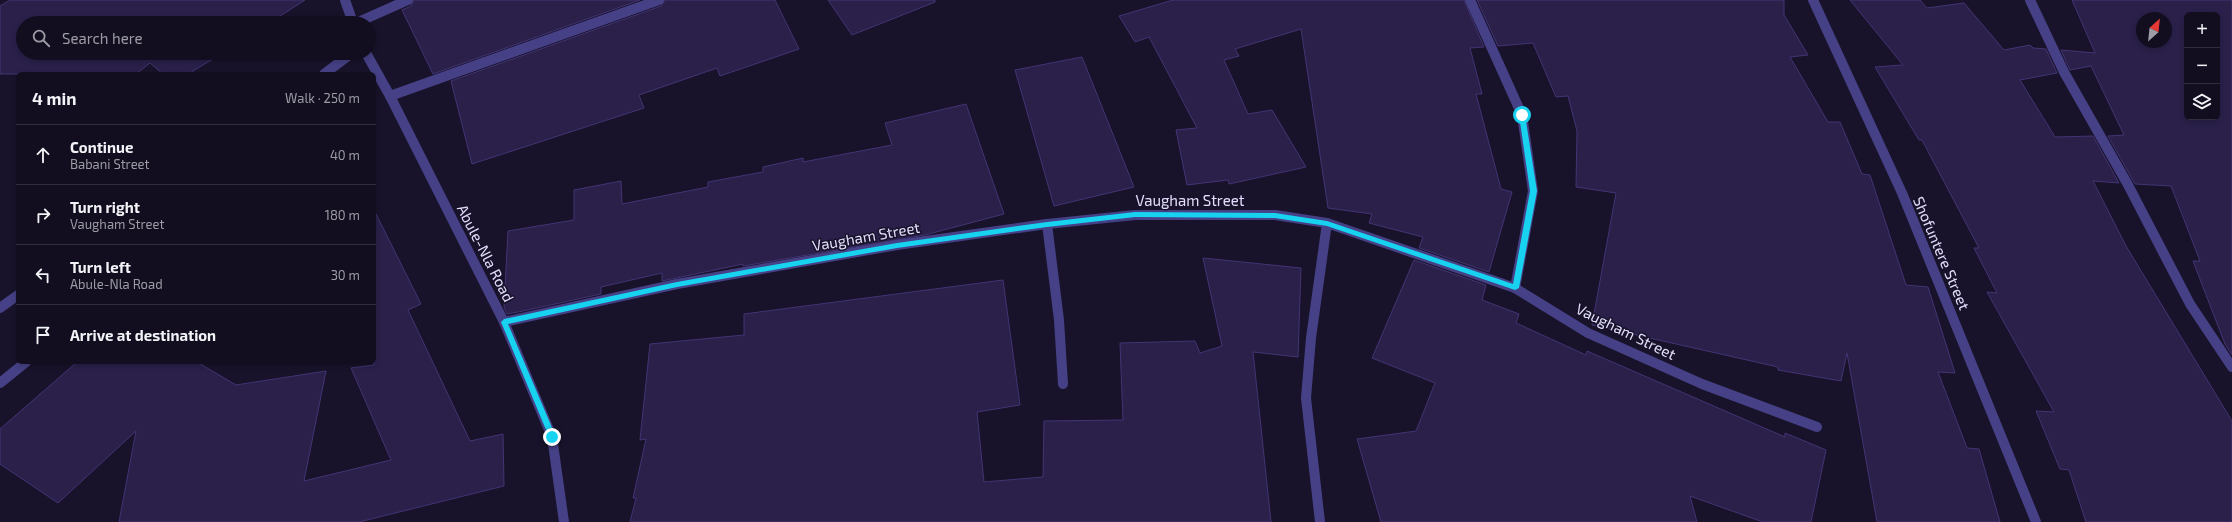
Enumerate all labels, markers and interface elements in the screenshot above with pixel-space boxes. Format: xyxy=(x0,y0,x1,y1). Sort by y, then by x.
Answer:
north arrow xyxy=(2136,12,2172,48)
map controls xyxy=(2184,12,2220,120)
button: + xyxy=(2184,12,2220,48)
search box xyxy=(16,16,376,60)
icon: search xyxy=(30,27,52,49)
text: Search here xyxy=(62,29,143,47)
button: − xyxy=(2184,48,2220,84)
button: layers xyxy=(2184,84,2220,120)
text: 4 min xyxy=(32,88,76,108)
text: Walk · 250 m xyxy=(285,90,360,106)
route start xyxy=(1513,106,1531,124)
text: Continue xyxy=(70,138,133,156)
icon: ahead xyxy=(32,144,54,166)
text: 40 m xyxy=(330,147,360,163)
text: Babani Street xyxy=(70,156,150,172)
street label: Vaugham Street xyxy=(1136,191,1245,209)
street label: Shofuntere Street xyxy=(1910,194,1974,313)
text: Turn right xyxy=(70,198,140,216)
street label: Abule-Nla Road xyxy=(454,201,518,305)
icon: right xyxy=(32,204,54,226)
text: 180 m xyxy=(325,207,360,223)
text: Vaugham Street xyxy=(70,216,164,232)
street label: Vaugham Street xyxy=(811,218,922,254)
text: Turn left xyxy=(70,258,131,276)
icon: left xyxy=(32,264,54,286)
text: 30 m xyxy=(331,267,360,283)
text: Abule-Nla Road xyxy=(70,276,163,292)
street label: Vaugham Street xyxy=(1573,299,1679,363)
icon: arrive xyxy=(32,324,54,346)
text: Arrive at destination xyxy=(70,326,216,344)
route end xyxy=(543,428,561,446)

